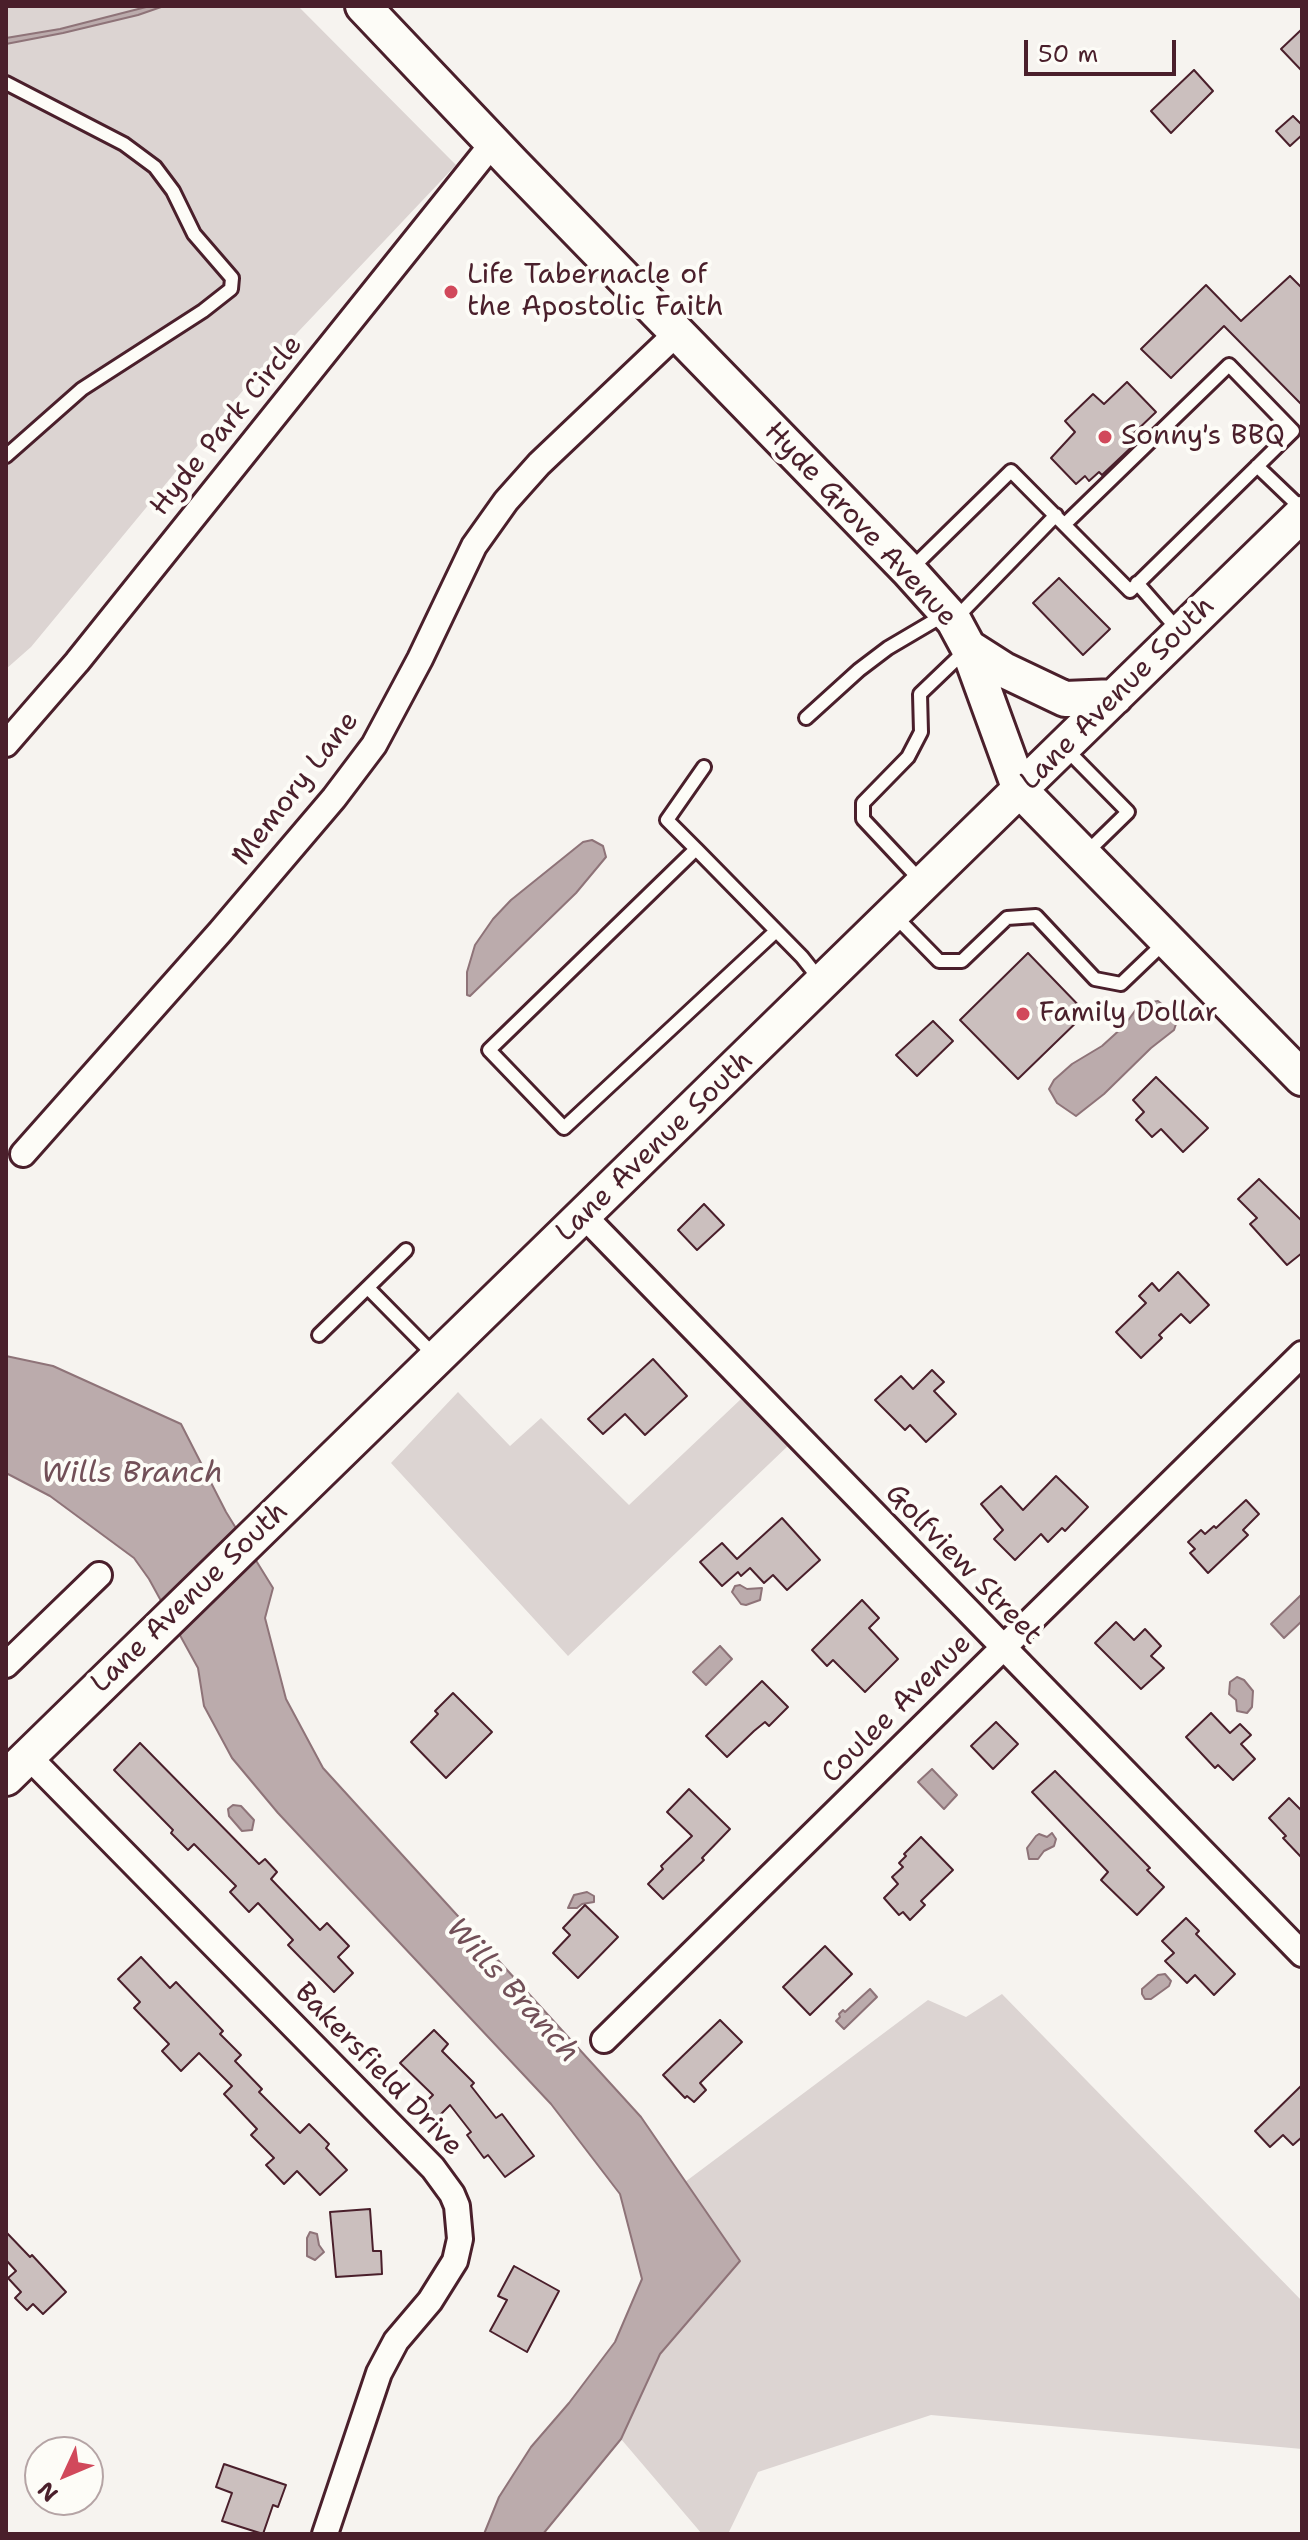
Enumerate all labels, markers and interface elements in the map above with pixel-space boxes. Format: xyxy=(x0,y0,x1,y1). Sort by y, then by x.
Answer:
scale bar xyxy=(1028,24,1180,74)
text: 50 m xyxy=(1038,38,1098,70)
place label: Life Tabernacle of the Apostolic Faith xyxy=(467,259,723,325)
marker: Life Tabernacle of the Apostolic Faith xyxy=(442,283,460,301)
street label: Hyde Park Circle xyxy=(144,329,310,523)
street label: Hyde Grove Avenue xyxy=(756,416,964,634)
place label: Sonny's BBQ xyxy=(1121,420,1285,454)
marker: Sonny's BBQ xyxy=(1096,428,1114,446)
street label: Lane Avenue South xyxy=(1014,590,1222,798)
street label: Memory Lane xyxy=(225,705,367,873)
place label: Family Dollar xyxy=(1039,997,1218,1031)
marker: Family Dollar xyxy=(1014,1005,1032,1023)
street label: Lane Avenue South xyxy=(550,1044,760,1250)
water label: Wills Branch xyxy=(41,1456,223,1492)
street label: Golfview Street xyxy=(878,1478,1048,1652)
street label: Lane Avenue South xyxy=(85,1495,295,1701)
street label: Coulee Avenue xyxy=(815,1627,979,1791)
water label: Wills Branch xyxy=(438,1911,586,2071)
street label: Bakersfield Drive xyxy=(287,1977,469,2163)
north arrow xyxy=(24,2436,104,2516)
text: N xyxy=(31,2475,64,2508)

